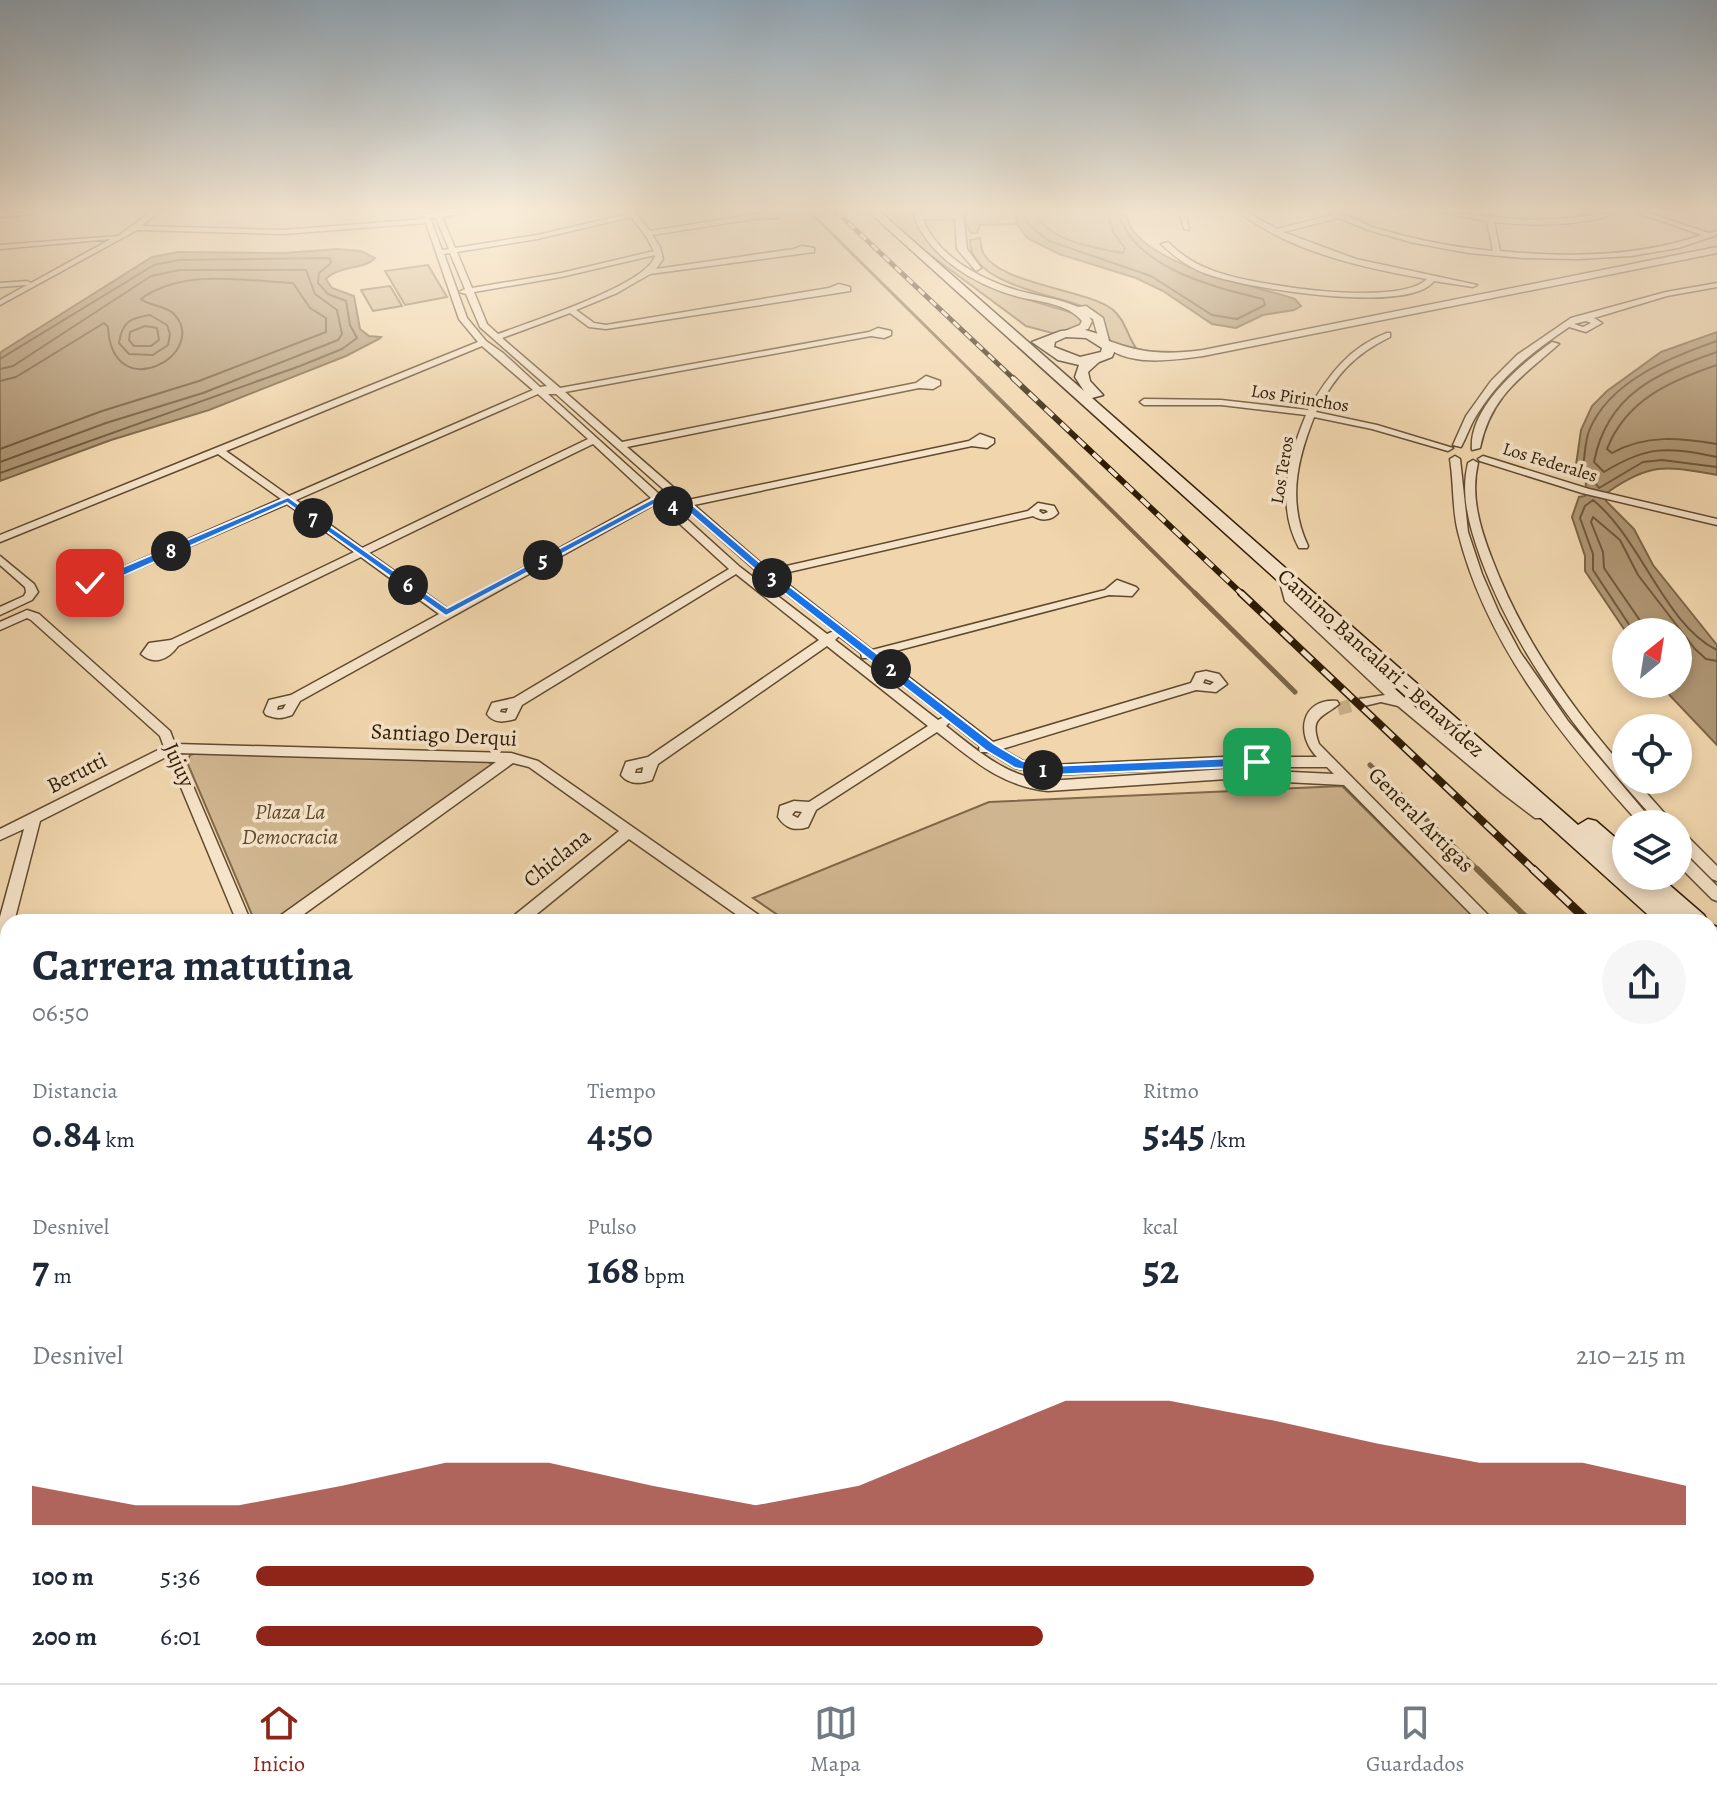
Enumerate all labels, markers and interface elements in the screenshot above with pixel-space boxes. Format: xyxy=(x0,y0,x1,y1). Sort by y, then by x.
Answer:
street label: Los Pirinchos xyxy=(1249,378,1351,418)
street label: Los Teros xyxy=(1265,434,1299,506)
street label: Los Federales xyxy=(1500,436,1600,488)
pin: 4 xyxy=(653,486,693,526)
text: 4 xyxy=(668,491,678,521)
pin: 7 xyxy=(293,498,333,538)
text: 7 xyxy=(308,503,318,533)
pin: 8 xyxy=(151,531,191,571)
text: 8 xyxy=(166,536,176,566)
pin: 5 xyxy=(523,540,563,580)
text: 5 xyxy=(538,545,548,575)
pin xyxy=(56,549,124,617)
pin: 3 xyxy=(752,558,792,598)
icon: check xyxy=(68,561,112,605)
street label: Camino Bancalari - Benavídez xyxy=(1271,562,1491,764)
text: 3 xyxy=(767,563,777,593)
pin: 6 xyxy=(388,565,428,605)
text: 6 xyxy=(403,570,413,600)
north arrow xyxy=(1612,618,1692,698)
map controls xyxy=(1612,618,1692,890)
pin: 2 xyxy=(871,649,911,689)
text: 2 xyxy=(886,654,896,684)
button: locate xyxy=(1612,714,1692,794)
street label: Santiago Derqui xyxy=(370,716,518,754)
pin xyxy=(1223,728,1291,796)
street label: Jujuy xyxy=(156,738,202,792)
icon: arrive xyxy=(1235,740,1279,784)
street label: Berutti xyxy=(42,745,112,801)
pin: 1 xyxy=(1023,750,1063,790)
text: 1 xyxy=(1039,755,1047,785)
street label: General Artigas xyxy=(1361,760,1481,880)
park label: Plaza La Democracia xyxy=(242,797,338,852)
button: layers xyxy=(1612,810,1692,890)
street label: Chiclana xyxy=(517,821,598,895)
text: Carrera matutina xyxy=(32,935,353,995)
button: share xyxy=(1602,940,1686,1024)
text: 06:50 xyxy=(32,995,89,1030)
text: Distancia xyxy=(32,1076,118,1106)
text: Tiempo xyxy=(587,1076,656,1106)
text: Ritmo xyxy=(1143,1076,1199,1106)
text: 0.84 xyxy=(32,1106,101,1161)
text: 4:50 xyxy=(587,1106,653,1161)
text: 5:45 xyxy=(1143,1106,1205,1161)
text: km xyxy=(101,1125,135,1155)
text: /km xyxy=(1205,1125,1246,1155)
text: Desnivel xyxy=(32,1212,109,1242)
text: Pulso xyxy=(587,1212,637,1242)
text: kcal xyxy=(1143,1212,1178,1242)
text: 7 xyxy=(32,1242,49,1297)
text: 168 xyxy=(587,1242,640,1297)
text: 52 xyxy=(1143,1242,1179,1297)
text: m xyxy=(49,1261,72,1291)
text: bpm xyxy=(640,1261,685,1291)
text: Desnivel xyxy=(32,1338,123,1373)
text: 210–215 m xyxy=(1576,1338,1686,1373)
text: 100 m xyxy=(32,1559,94,1594)
text: 5:36 xyxy=(160,1559,200,1594)
text: 200 m xyxy=(32,1619,97,1654)
text: 6:01 xyxy=(160,1619,201,1654)
tab: Inicio xyxy=(253,1701,305,1779)
tab: Mapa xyxy=(810,1701,861,1779)
tab: Guardados xyxy=(1366,1701,1464,1779)

